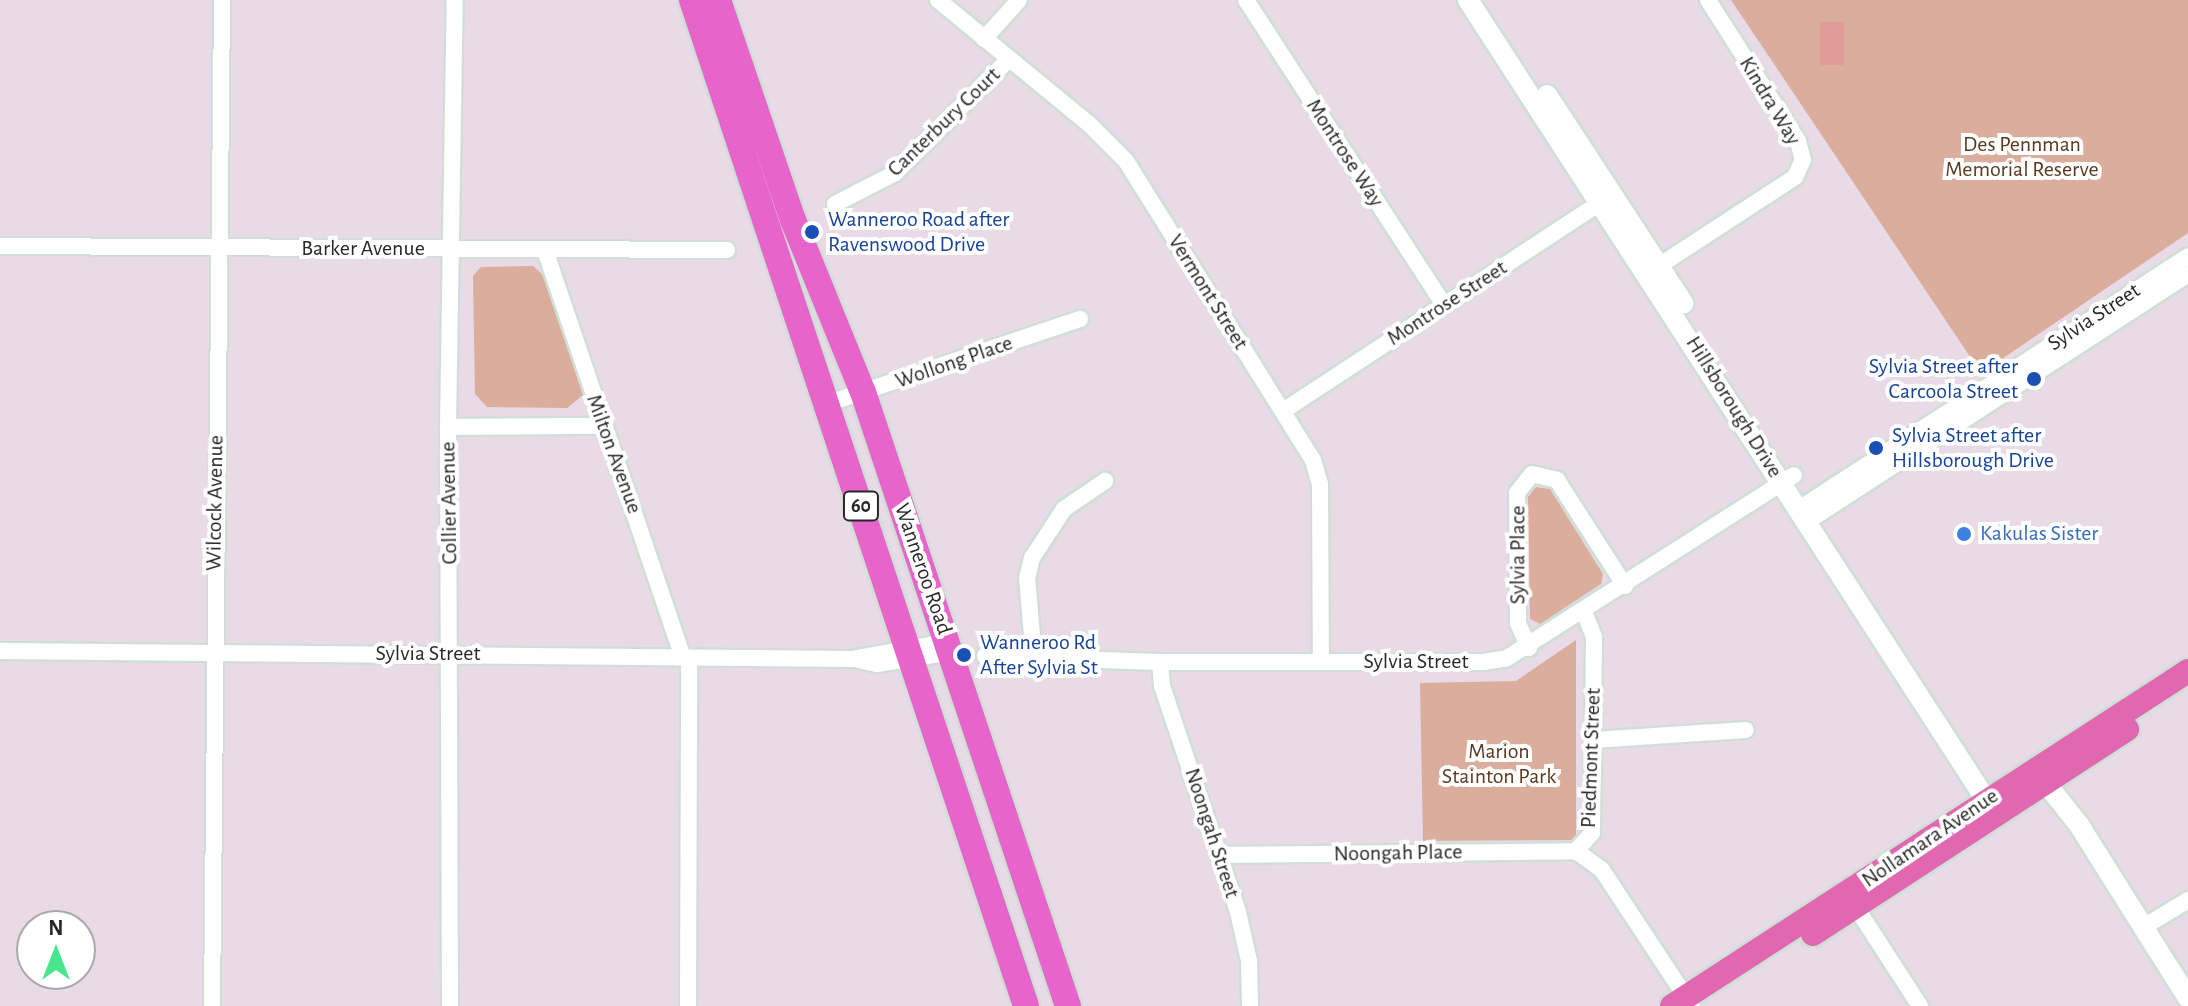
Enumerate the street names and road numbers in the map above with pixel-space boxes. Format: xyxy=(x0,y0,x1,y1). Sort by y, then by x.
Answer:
street label: Kindra Way xyxy=(1733,52,1807,150)
street label: Canterbury Court xyxy=(882,62,1006,182)
street label: Montrose Way xyxy=(1300,94,1390,212)
street label: Vermont Street xyxy=(1162,230,1254,354)
street label: Barker Avenue xyxy=(301,236,425,262)
street label: Montrose Street xyxy=(1382,254,1512,352)
street label: Sylvia Street xyxy=(2043,277,2145,357)
street label: Wollong Place xyxy=(892,330,1016,394)
street label: Hillsborough Drive xyxy=(1680,331,1788,483)
street label: Milton Avenue xyxy=(580,391,648,517)
street label: Wilcock Avenue xyxy=(201,435,229,571)
street label: Collier Avenue xyxy=(435,441,463,565)
road number: 60 xyxy=(841,490,881,522)
street label: Wanneroo Road xyxy=(888,500,958,638)
street label: Sylvia Place xyxy=(1505,506,1531,604)
street label: Sylvia Street xyxy=(376,641,480,667)
street label: Sylvia Street xyxy=(1364,649,1468,675)
street label: Piedmont Street xyxy=(1575,687,1607,829)
street label: Noongah Street xyxy=(1179,765,1245,901)
street label: Nollamara Avenue xyxy=(1857,783,2003,893)
street label: Noongah Place xyxy=(1333,839,1463,867)

